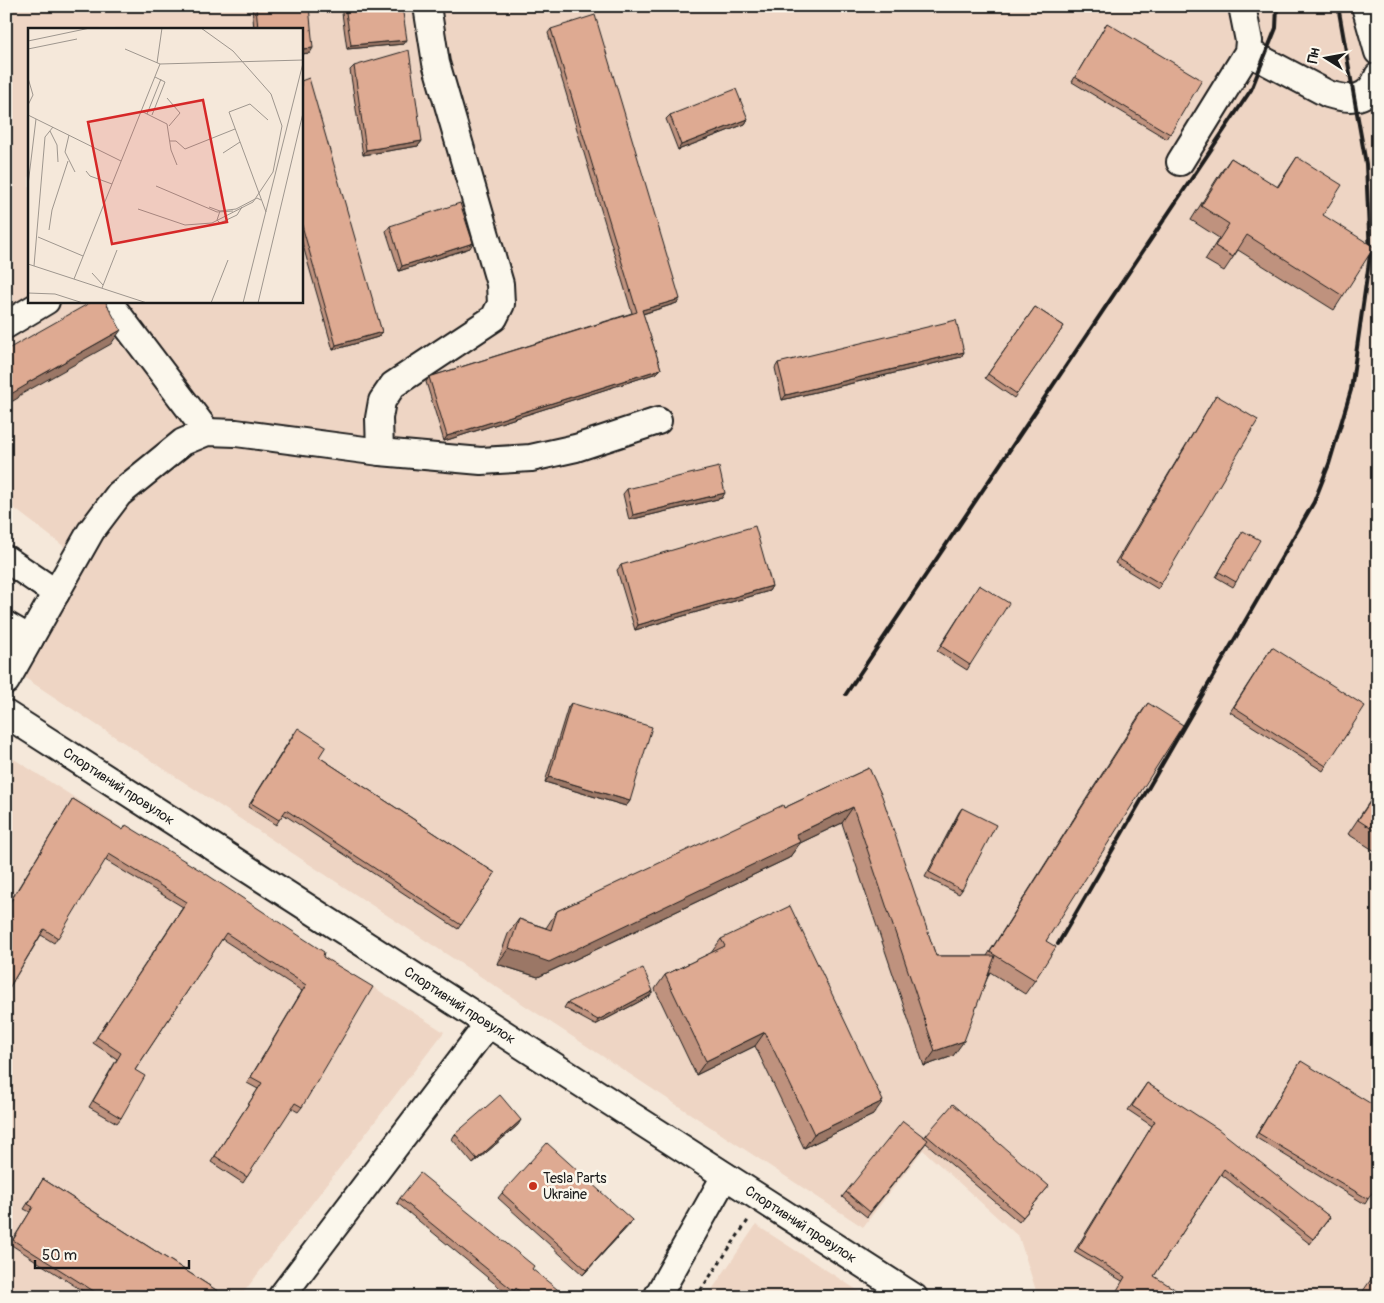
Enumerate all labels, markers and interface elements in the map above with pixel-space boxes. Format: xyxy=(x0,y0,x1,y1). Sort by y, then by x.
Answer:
inset map xyxy=(28,28,302,302)
north arrow xyxy=(1302,32,1352,82)
text: Пн xyxy=(1304,46,1324,65)
street label: Спортивний провулок xyxy=(60,744,178,829)
street label: Спортивний провулок xyxy=(401,963,519,1048)
place label: Tesla Parts Ukraine xyxy=(543,1170,607,1203)
marker: Tesla Parts Ukraine xyxy=(527,1180,539,1192)
street label: Спортивний провулок xyxy=(742,1182,860,1267)
scale bar xyxy=(35,1238,189,1270)
text: 50 m xyxy=(42,1246,77,1265)

